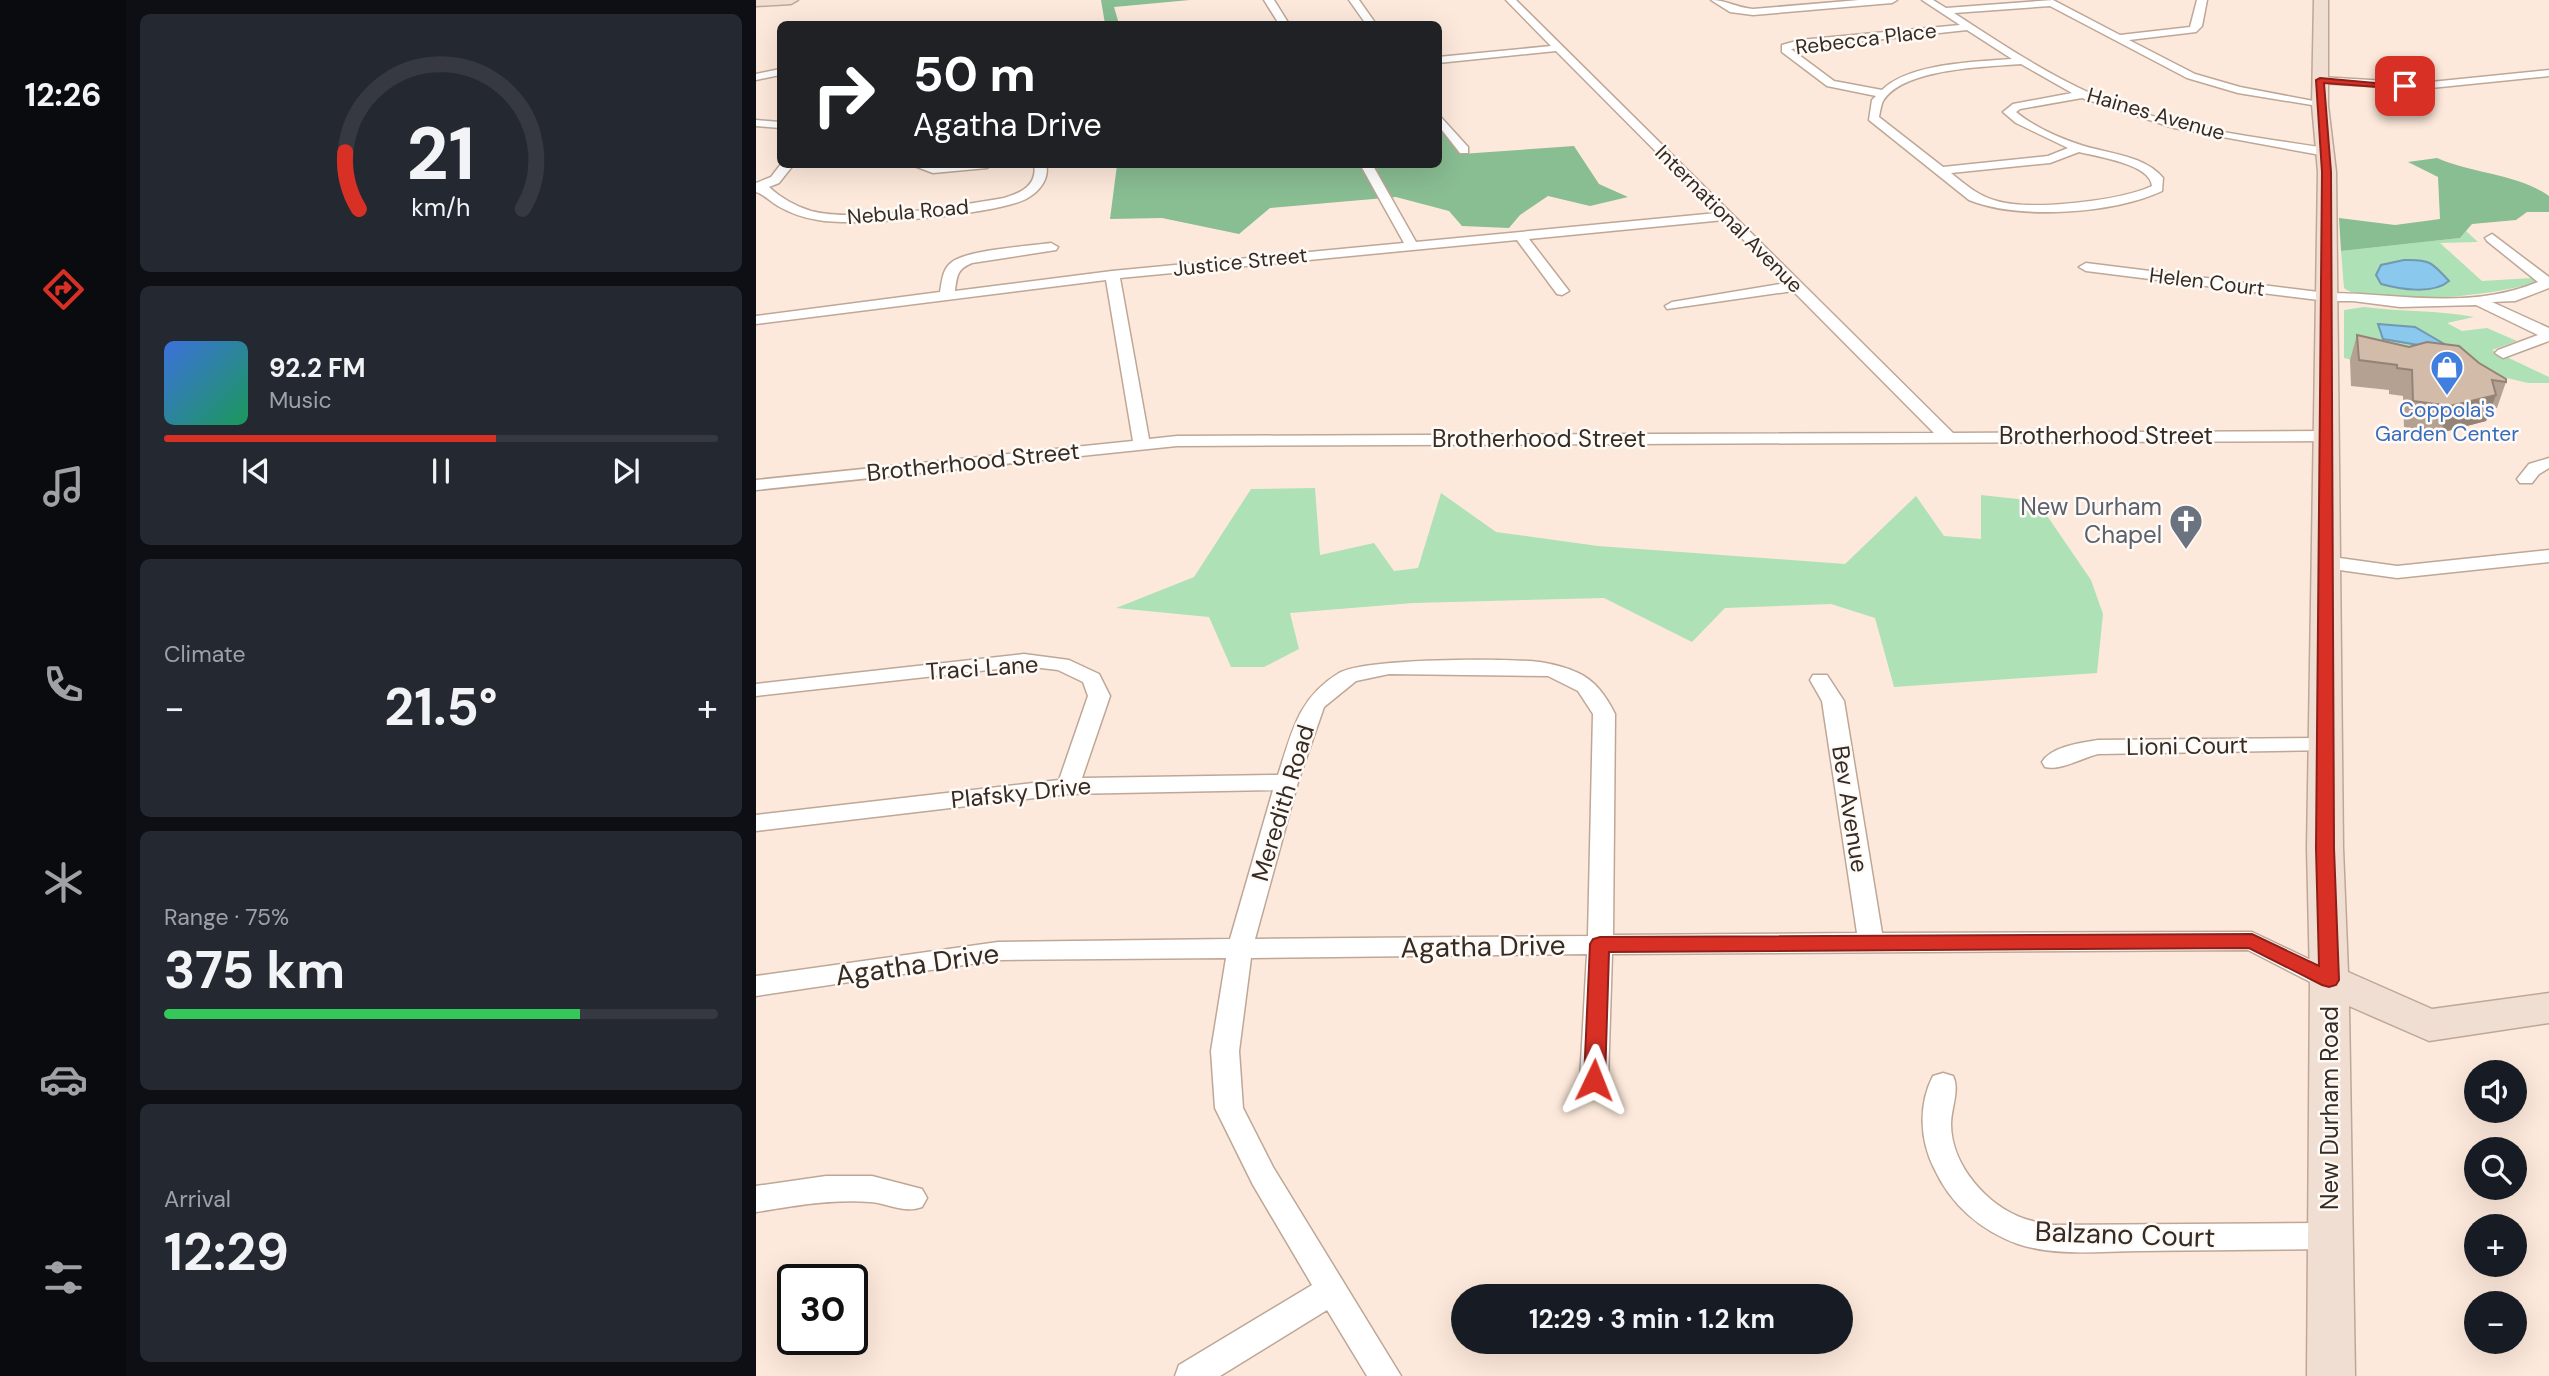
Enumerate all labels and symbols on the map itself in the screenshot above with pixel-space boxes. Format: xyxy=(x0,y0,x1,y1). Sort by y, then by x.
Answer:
street label: Rebecca Place xyxy=(1794,16,1938,62)
pin xyxy=(2375,56,2435,116)
street label: Haines Avenue xyxy=(2084,81,2228,147)
street label: International Avenue xyxy=(1649,139,1809,299)
street label: Nebula Road xyxy=(846,193,970,231)
street label: Justice Street xyxy=(1171,241,1309,283)
street label: Helen Court xyxy=(2148,261,2266,303)
shop icon: Coppola's Garden Center xyxy=(2428,348,2466,397)
place label: Coppola's Garden Center xyxy=(2375,396,2519,448)
street label: Brotherhood Street xyxy=(1999,420,2213,451)
street label: Brotherhood Street xyxy=(1432,423,1646,454)
street label: Brotherhood Street xyxy=(865,435,1081,488)
place label: New Durham Chapel xyxy=(2020,491,2162,550)
church icon: New Durham Chapel xyxy=(2167,502,2205,551)
street label: Traci Lane xyxy=(925,648,1039,687)
street label: Meredith Road xyxy=(1244,721,1321,885)
street label: Lioni Court xyxy=(2126,729,2248,762)
street label: Bev Avenue xyxy=(1825,743,1876,875)
street label: Plafsky Drive xyxy=(949,770,1093,815)
street label: Agatha Drive xyxy=(1400,927,1566,966)
street label: Agatha Drive xyxy=(833,935,1001,994)
street label: New Durham Road xyxy=(2314,1006,2345,1210)
position arrow xyxy=(1557,1043,1631,1117)
street label: Balzano Court xyxy=(2034,1213,2216,1256)
speed limit sign: 30 xyxy=(777,1264,868,1355)

